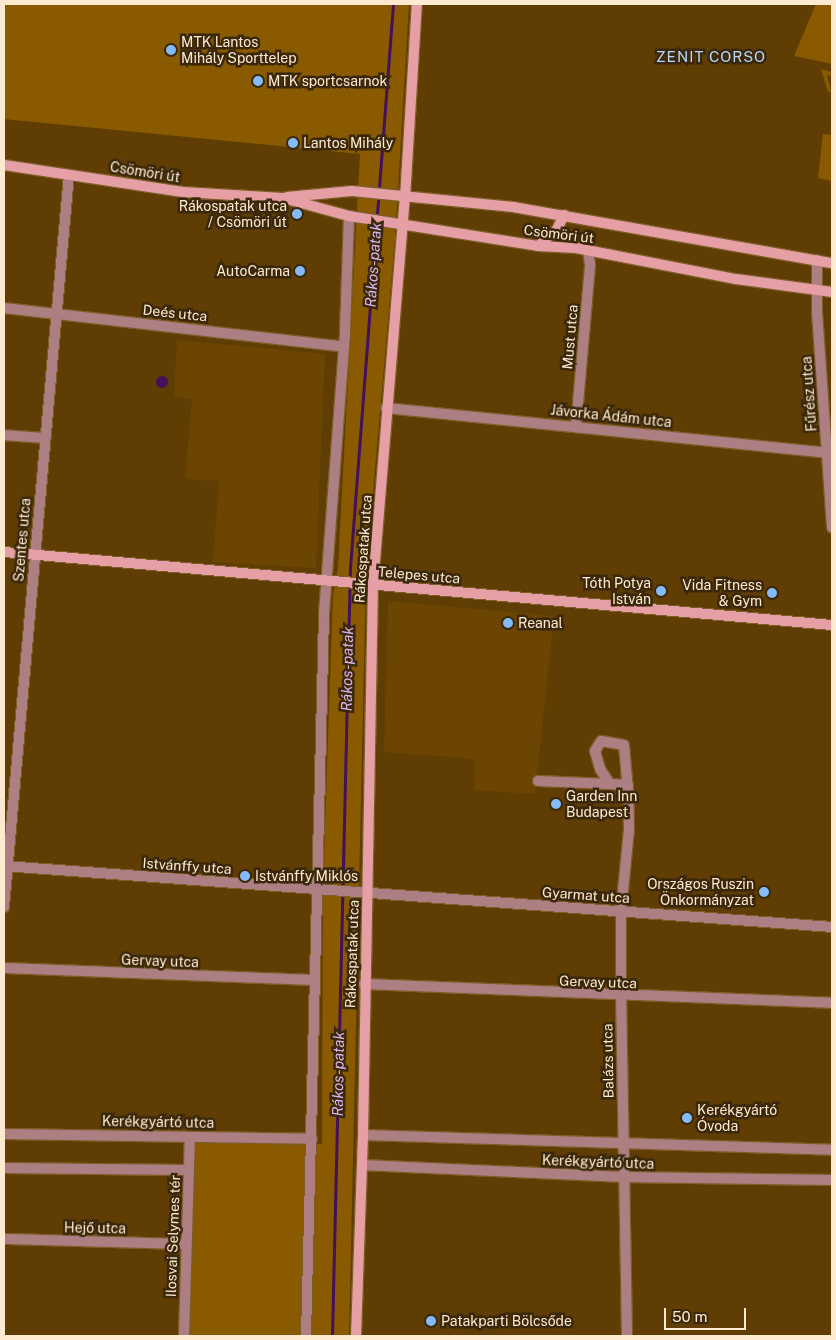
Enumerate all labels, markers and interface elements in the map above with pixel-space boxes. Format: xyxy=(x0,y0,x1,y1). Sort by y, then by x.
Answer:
place label: MTK Lantos Mihály Sporttelep xyxy=(181,34,297,66)
marker: MTK Lantos Mihály Sporttelep xyxy=(165,44,177,56)
district label: ZENIT CORSO xyxy=(655,48,767,66)
place label: MTK sportcsarnok xyxy=(268,73,387,89)
marker: MTK sportcsarnok xyxy=(252,75,264,87)
place label: Lantos Mihály xyxy=(303,135,393,151)
marker: Lantos Mihály xyxy=(287,137,299,149)
street label: Csömöri út xyxy=(109,158,181,186)
place label: Rákospatak utca / Csömöri út xyxy=(179,198,287,230)
marker: Rákospatak utca / Csömöri út xyxy=(291,208,303,220)
street label: Csömöri út xyxy=(523,221,595,247)
water label: Rákos-patak xyxy=(361,222,385,308)
place label: AutoCarma xyxy=(216,263,290,279)
marker: AutoCarma xyxy=(294,265,306,277)
street label: Deés utca xyxy=(142,301,208,325)
street label: Must utca xyxy=(559,304,581,370)
street label: Fűrész utca xyxy=(798,356,820,432)
street label: Jávorka Ádám utca xyxy=(549,401,673,431)
street label: Rákospatak utca xyxy=(351,494,375,604)
street label: Szentes utca xyxy=(10,497,34,583)
street label: Telepes utca xyxy=(377,563,461,587)
place label: Tóth Potya István xyxy=(582,575,651,608)
place label: Vida Fitness & Gym xyxy=(682,577,762,610)
marker: Tóth Potya István xyxy=(655,585,667,597)
marker: Vida Fitness & Gym xyxy=(766,587,778,599)
place label: Reanal xyxy=(518,615,563,631)
marker: Reanal xyxy=(502,617,514,629)
water label: Rákos-patak xyxy=(337,626,357,712)
place label: Garden Inn Budapest xyxy=(566,788,637,820)
marker: Garden Inn Budapest xyxy=(550,798,562,810)
street label: Istvánffy utca xyxy=(142,855,232,877)
place label: Istvánffy Miklós xyxy=(255,868,358,884)
marker: Istvánffy Miklós xyxy=(239,870,251,882)
place label: Országos Ruszin Önkormányzat xyxy=(647,876,754,909)
street label: Gyarmat utca xyxy=(542,884,630,906)
marker: Országos Ruszin Önkormányzat xyxy=(758,886,770,898)
street label: Rákospatak utca xyxy=(342,900,362,1008)
street label: Gervay utca xyxy=(121,951,199,971)
street label: Gervay utca xyxy=(559,972,637,992)
street label: Balázs utca xyxy=(599,1023,617,1099)
water label: Rákos-patak xyxy=(328,1031,348,1117)
place label: Kerékgyártó Óvoda xyxy=(697,1102,777,1134)
marker: Kerékgyártó Óvoda xyxy=(681,1112,693,1124)
street label: Kerékgyártó utca xyxy=(102,1113,214,1131)
street label: Kerékgyártó utca xyxy=(542,1152,654,1172)
street label: Ilosvai Selymes tér xyxy=(162,1175,184,1297)
street label: Hejő utca xyxy=(64,1219,126,1237)
scale bar xyxy=(666,1298,748,1330)
text: 50 m xyxy=(672,1308,707,1325)
place label: Patakparti Bölcsőde xyxy=(441,1313,572,1329)
marker: Patakparti Bölcsőde xyxy=(425,1315,437,1327)

